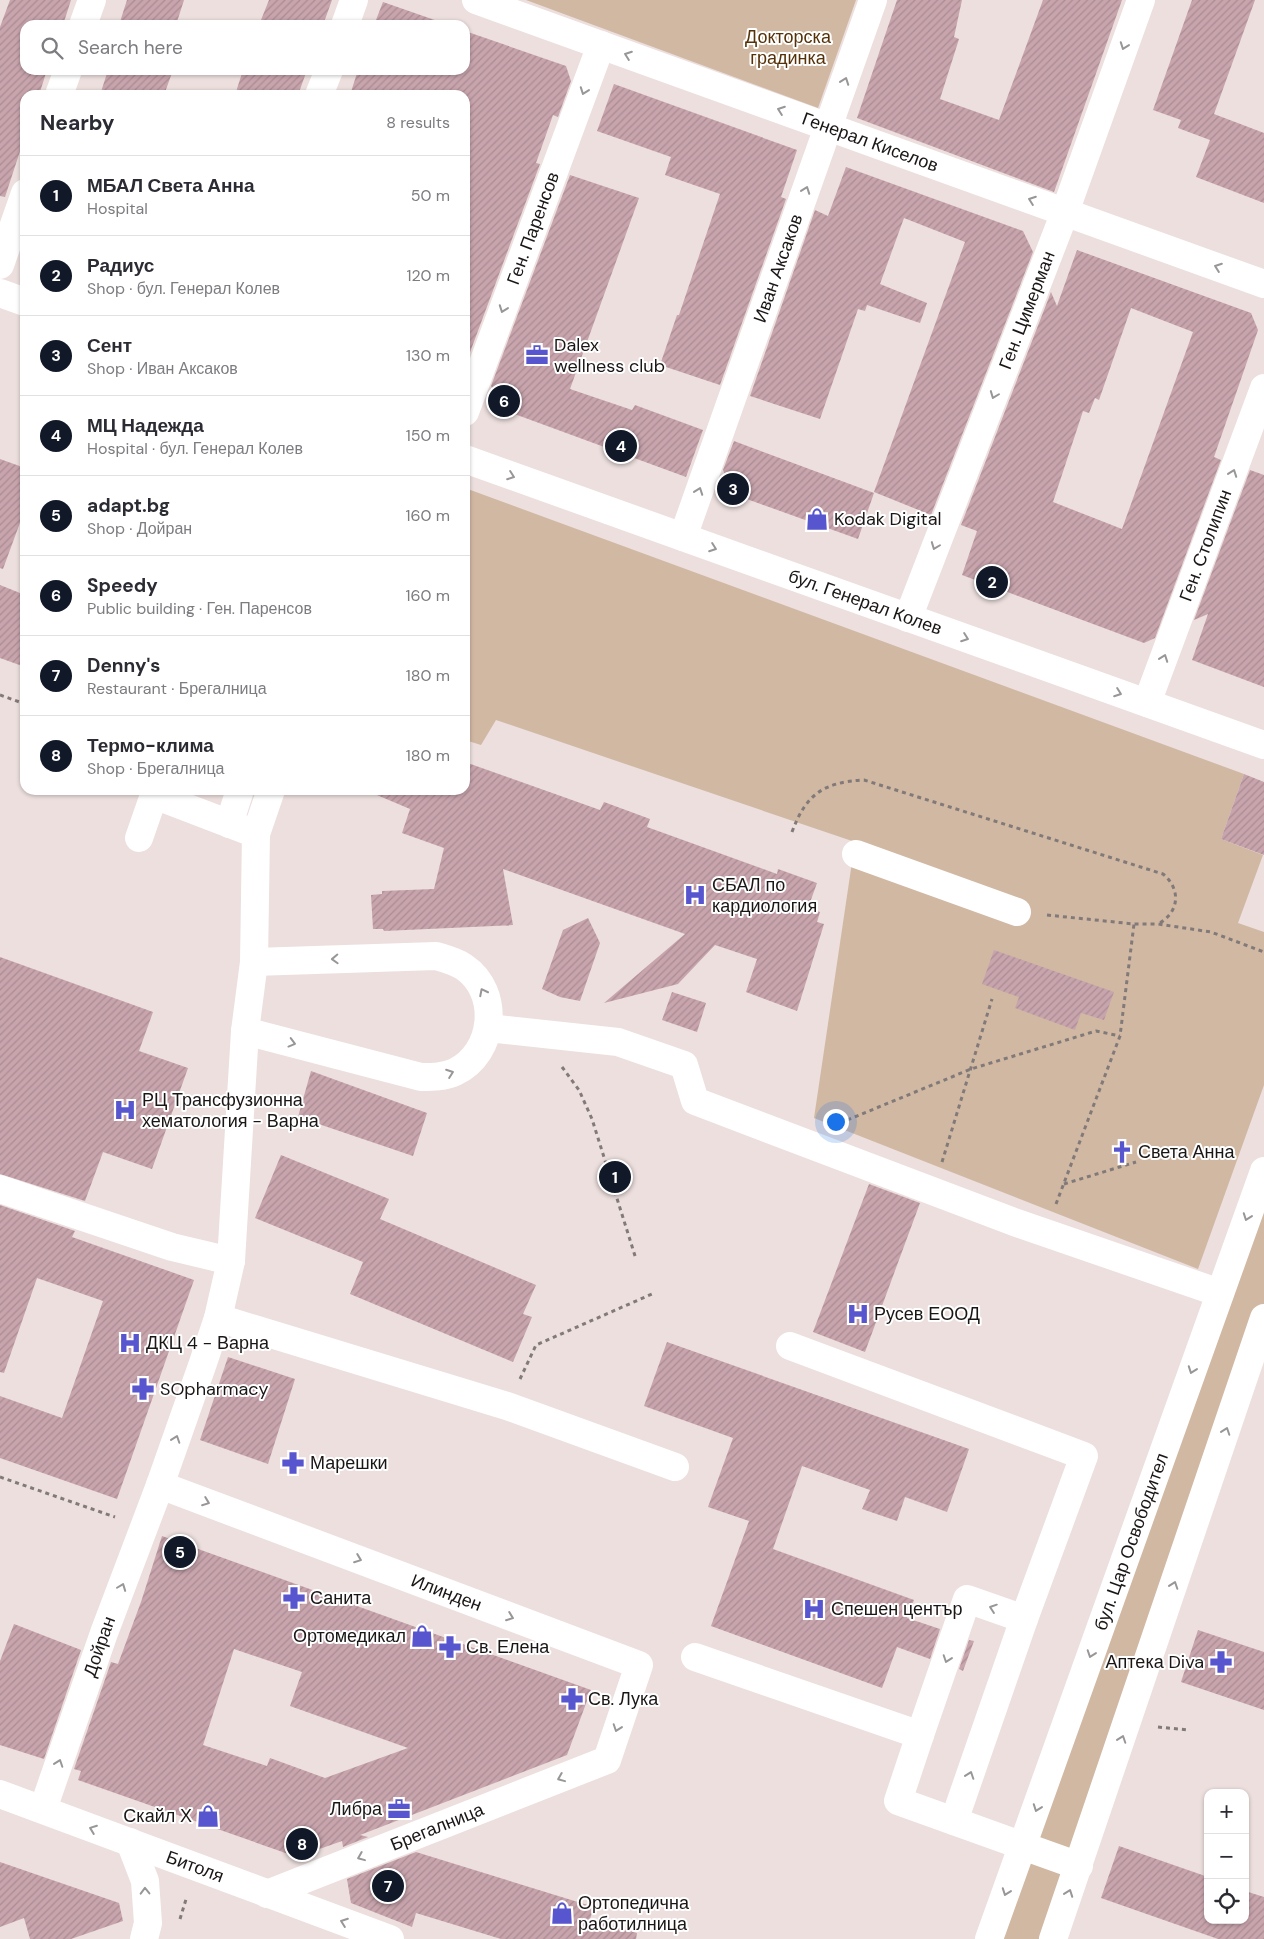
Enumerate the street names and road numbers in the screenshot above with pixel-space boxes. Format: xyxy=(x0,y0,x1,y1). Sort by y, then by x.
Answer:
street label: Генерал Киселов xyxy=(799,107,942,178)
street label: Ген. Паренсов xyxy=(501,168,565,288)
street label: Иван Аксаков xyxy=(748,211,808,326)
street label: Ген. Цимерман xyxy=(993,248,1061,373)
street label: Ген. Столипин xyxy=(1174,486,1237,605)
street label: бул. Генерал Колев xyxy=(785,564,945,641)
street label: бул. Цар Освободител xyxy=(1088,1450,1174,1634)
street label: Илинден xyxy=(408,1568,485,1617)
street label: Дойран xyxy=(78,1613,121,1680)
street label: Брегалница xyxy=(387,1797,488,1857)
street label: Битоля xyxy=(163,1845,227,1888)

